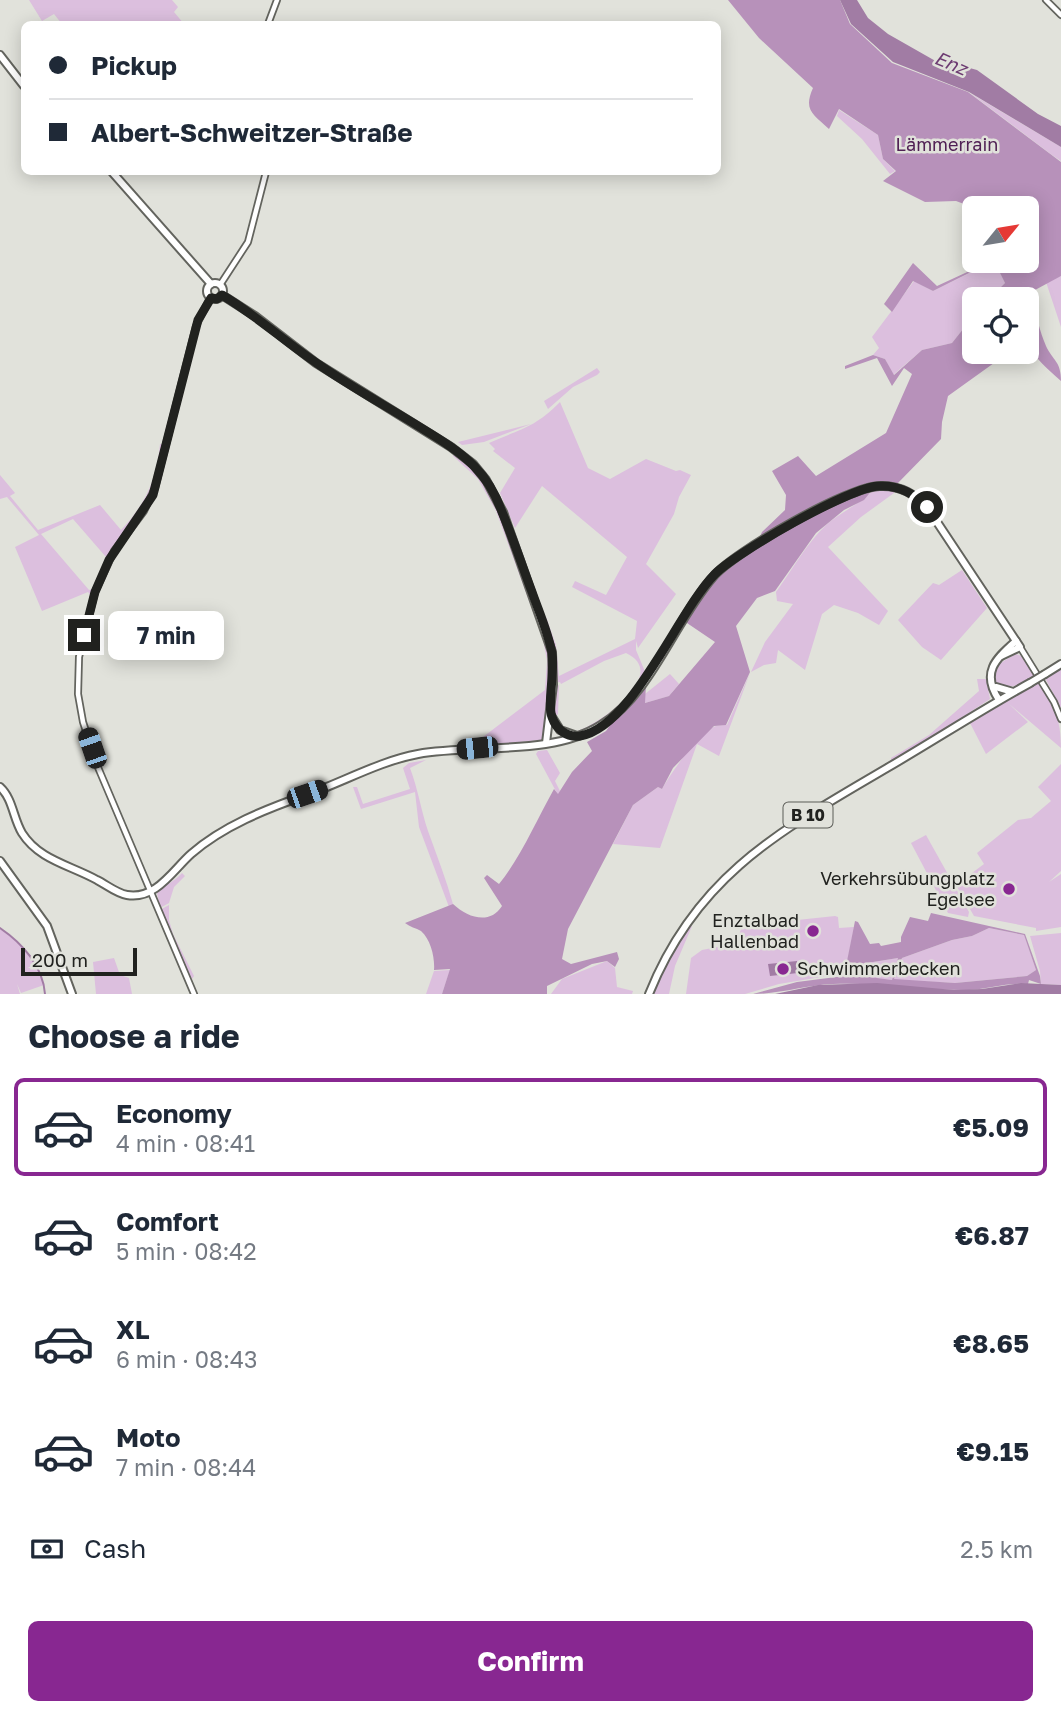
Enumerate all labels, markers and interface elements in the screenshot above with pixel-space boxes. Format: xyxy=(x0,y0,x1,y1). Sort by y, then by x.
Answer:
water label: Enz xyxy=(932,46,973,80)
text: Pickup xyxy=(91,50,177,81)
text: Albert-Schweitzer-Straße xyxy=(91,117,413,148)
park label: Lämmerrain xyxy=(896,133,998,155)
north arrow xyxy=(962,196,1040,273)
map controls xyxy=(962,196,1039,364)
button: locate xyxy=(962,287,1039,364)
route start xyxy=(911,491,943,523)
callout: 7 min xyxy=(108,610,224,660)
route end xyxy=(68,619,100,651)
text: 7 min xyxy=(137,621,195,649)
car xyxy=(76,725,109,771)
car xyxy=(456,735,499,761)
car xyxy=(284,777,331,811)
road number: B 10 xyxy=(784,802,832,828)
place label: Verkehrsübungplatz Egelsee xyxy=(820,867,995,910)
marker: Verkehrsübungplatz Egelsee xyxy=(1001,881,1017,897)
place label: Enztalbad Hallenbad xyxy=(710,909,799,952)
marker: Enztalbad Hallenbad xyxy=(805,923,821,939)
scale bar xyxy=(21,945,136,977)
text: 200 m xyxy=(32,948,88,971)
place label: Schwimmerbecken xyxy=(797,957,961,979)
marker: Schwimmerbecken xyxy=(775,961,791,977)
text: Choose a ride xyxy=(28,1017,240,1055)
icon: car xyxy=(32,1096,95,1159)
text: Economy xyxy=(116,1098,232,1129)
text: €5.09 xyxy=(953,1112,1029,1143)
text: 4 min · 08:41 xyxy=(116,1129,255,1157)
icon: car xyxy=(32,1204,95,1267)
text: Comfort xyxy=(116,1206,219,1237)
text: €6.87 xyxy=(955,1220,1029,1251)
text: 5 min · 08:42 xyxy=(116,1237,257,1265)
icon: car xyxy=(32,1312,95,1375)
text: XL xyxy=(116,1314,150,1345)
text: €8.65 xyxy=(953,1328,1029,1359)
text: 6 min · 08:43 xyxy=(116,1345,257,1373)
icon: car xyxy=(32,1420,95,1483)
text: Moto xyxy=(116,1422,181,1453)
text: €9.15 xyxy=(957,1436,1029,1467)
text: 7 min · 08:44 xyxy=(116,1453,256,1481)
icon: cash xyxy=(28,1530,66,1568)
text: Cash xyxy=(84,1533,146,1564)
text: 2.5 km xyxy=(960,1535,1033,1563)
button: Confirm xyxy=(28,1621,1033,1701)

